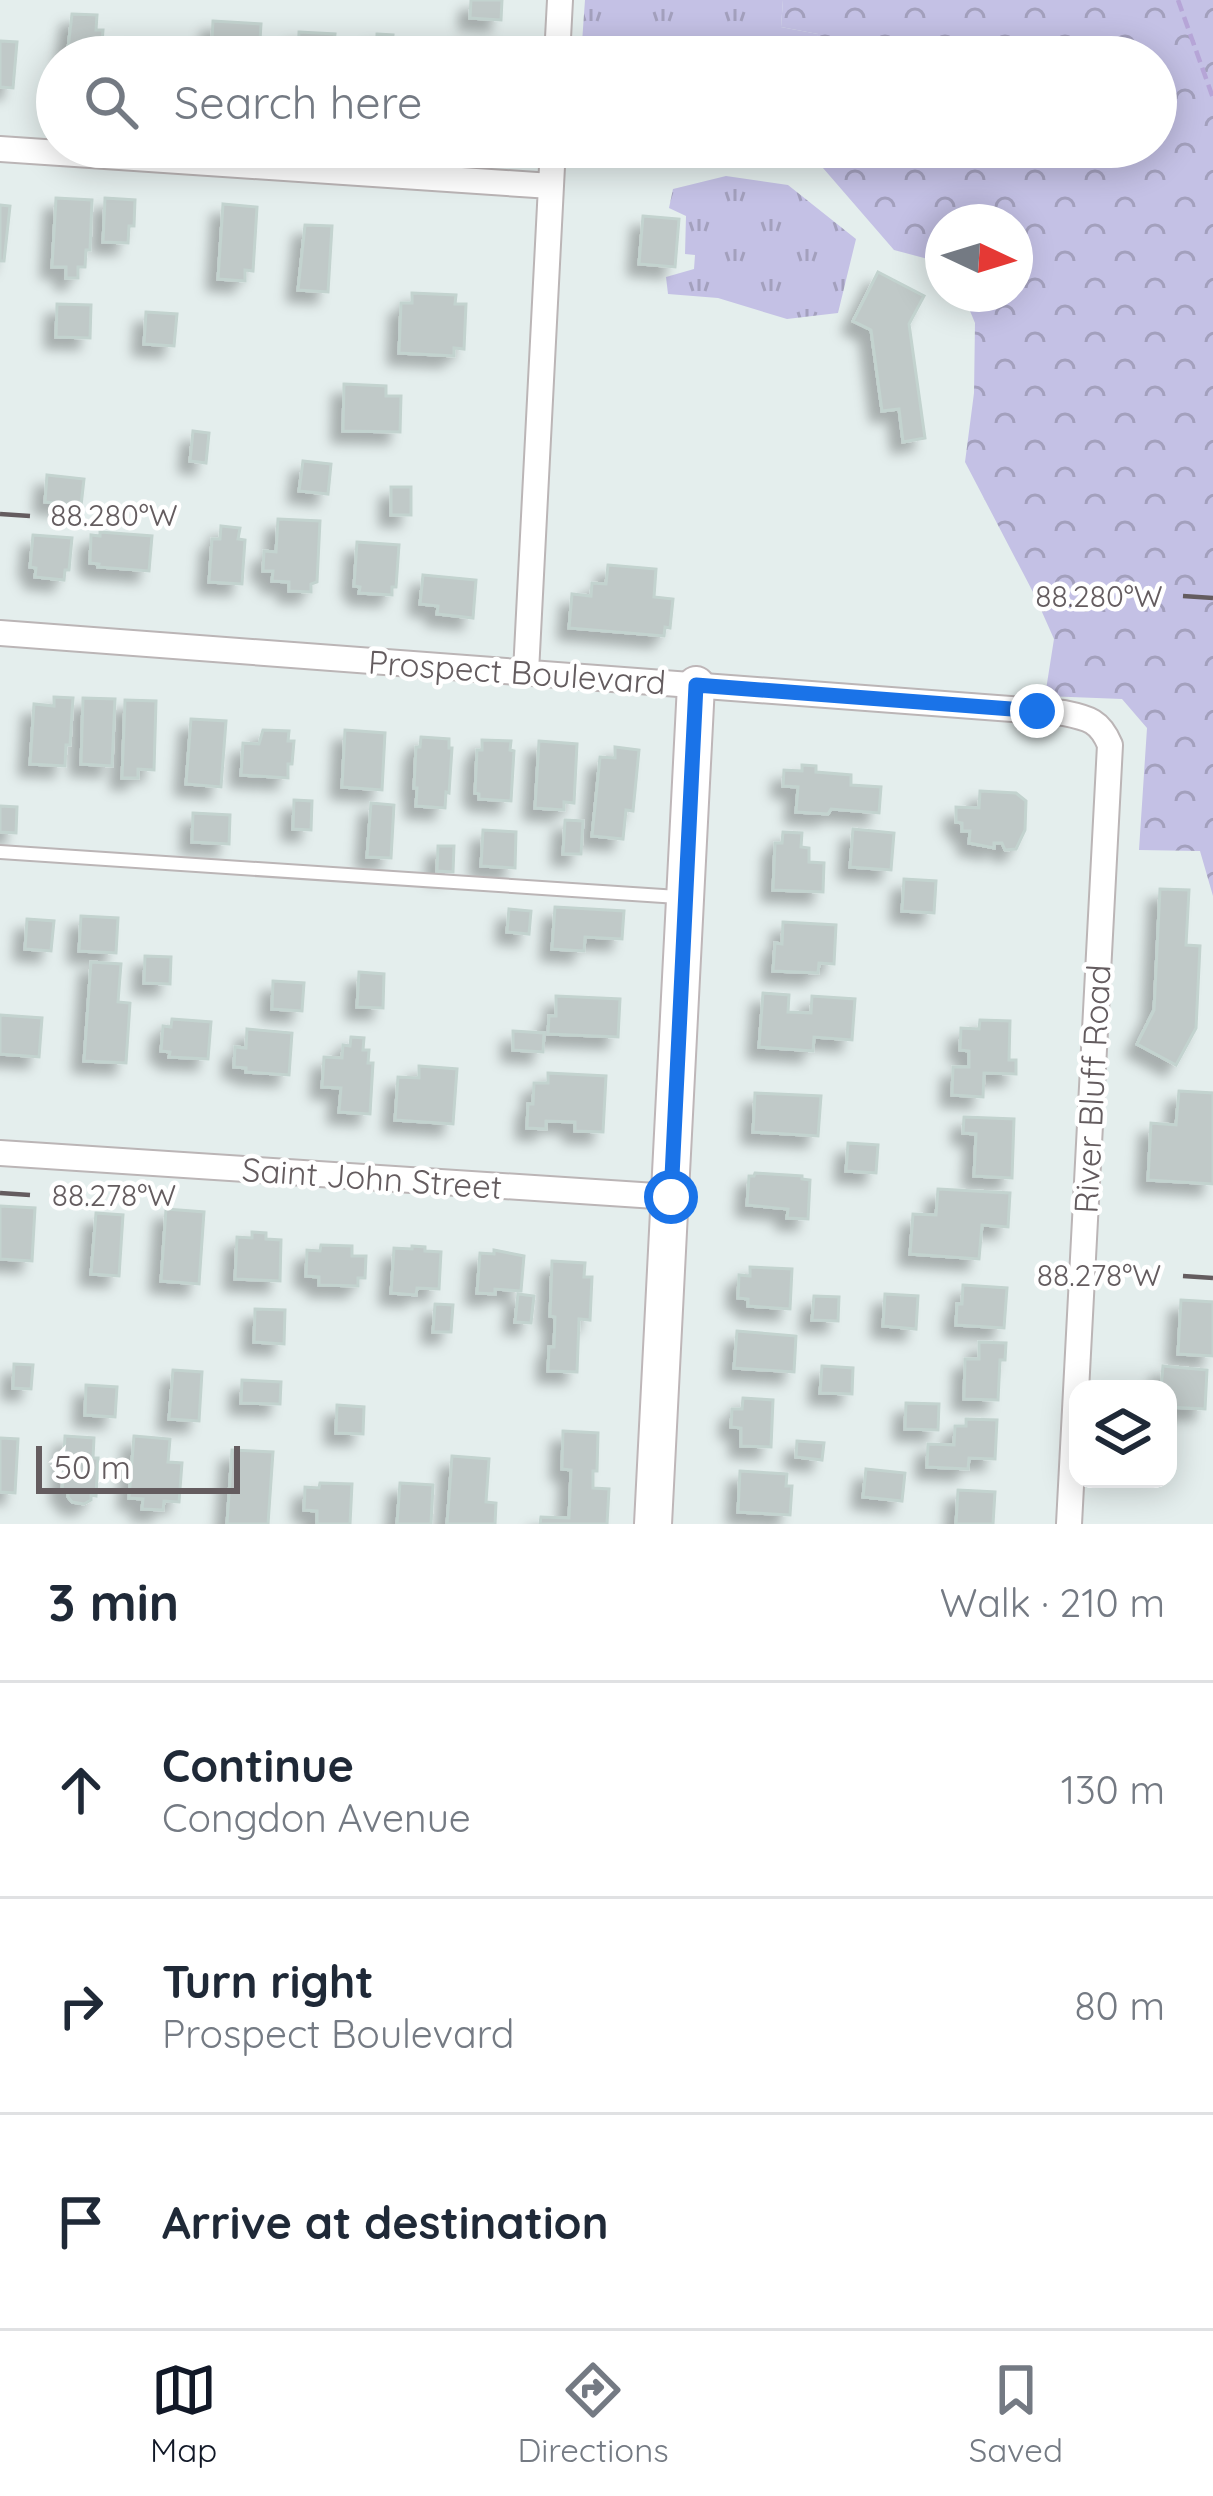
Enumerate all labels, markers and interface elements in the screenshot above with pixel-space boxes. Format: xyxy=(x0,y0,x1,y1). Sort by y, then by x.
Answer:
search box xyxy=(36,36,1177,168)
icon: search xyxy=(78,69,144,135)
text: Search here xyxy=(174,74,422,130)
north arrow xyxy=(925,204,1033,312)
text: 88.280°W xyxy=(50,496,178,534)
text: 88.280°W xyxy=(1035,577,1163,615)
street label: Prospect Boulevard xyxy=(367,641,667,702)
route end xyxy=(1010,684,1064,738)
street label: River Bluff Road xyxy=(1065,964,1118,1214)
street label: Saint John Street xyxy=(241,1148,503,1207)
route start xyxy=(644,1170,698,1224)
text: 88.278°W xyxy=(52,1176,176,1214)
text: 88.278°W xyxy=(1037,1256,1161,1294)
map controls xyxy=(1069,1380,1177,1488)
button: layers xyxy=(1069,1380,1177,1488)
scale bar xyxy=(36,1440,240,1493)
text: 50 m xyxy=(54,1446,131,1487)
text: 3 min xyxy=(48,1570,179,1634)
text: Walk · 210 m xyxy=(940,1578,1165,1627)
text: Continue xyxy=(162,1737,354,1793)
icon: ahead xyxy=(48,1757,114,1823)
text: 130 m xyxy=(1061,1765,1165,1814)
text: Congdon Avenue xyxy=(162,1793,471,1842)
text: Turn right xyxy=(162,1953,374,2009)
icon: right xyxy=(48,1973,114,2039)
text: 80 m xyxy=(1075,1981,1165,2030)
text: Prospect Boulevard xyxy=(162,2009,514,2058)
icon: arrive xyxy=(48,2189,114,2255)
text: Arrive at destination xyxy=(162,2194,608,2250)
tab: Map xyxy=(150,2357,217,2470)
tab: Directions xyxy=(517,2357,669,2470)
tab: Saved xyxy=(969,2357,1063,2470)

